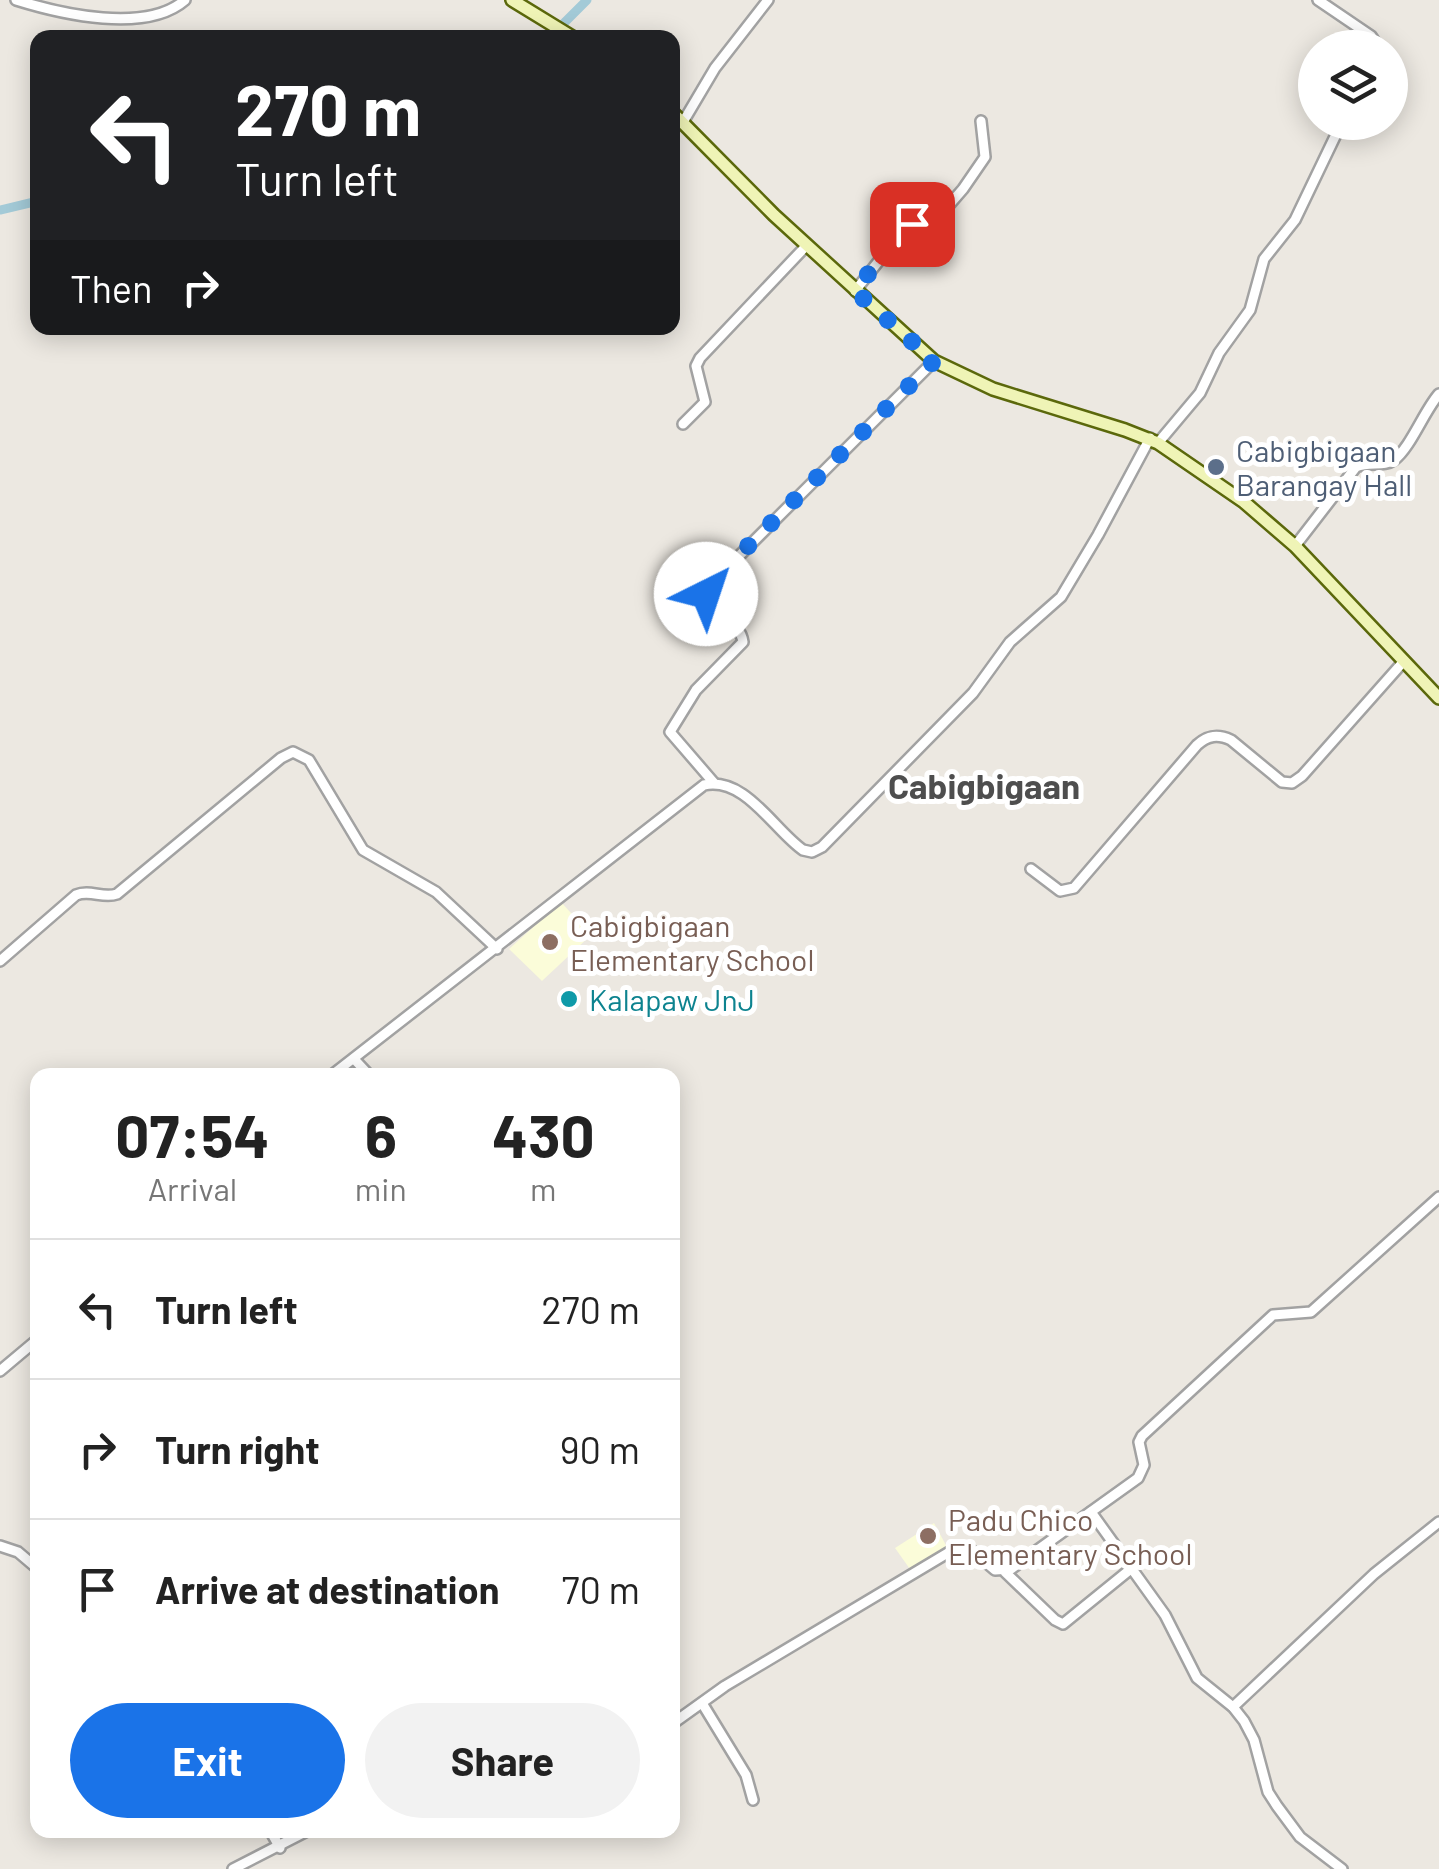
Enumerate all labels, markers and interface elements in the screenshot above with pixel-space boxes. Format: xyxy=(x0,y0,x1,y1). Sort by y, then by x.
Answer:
map controls xyxy=(1298,30,1408,140)
button: layers xyxy=(1298,30,1408,140)
text: 270 m xyxy=(235,66,421,150)
icon: left xyxy=(70,70,200,200)
text: Turn left xyxy=(235,151,399,205)
pin xyxy=(870,182,955,267)
icon: arrive xyxy=(885,197,940,252)
icon: right xyxy=(173,260,228,315)
text: Then xyxy=(70,265,153,311)
place label: Cabigbigaan Barangay Hall xyxy=(1236,432,1412,502)
marker: Cabigbigaan Barangay Hall xyxy=(1205,456,1227,478)
position arrow xyxy=(654,542,758,646)
district label: Cabigbigaan xyxy=(888,764,1080,806)
place label: Cabigbigaan Elementary School xyxy=(570,907,814,977)
marker: Cabigbigaan Elementary School xyxy=(539,931,561,953)
place label: Kalapaw JnJ xyxy=(589,981,755,1017)
marker: Kalapaw JnJ xyxy=(558,988,580,1010)
text: 07:54 xyxy=(115,1098,270,1170)
text: 6 xyxy=(365,1098,397,1170)
text: 430 xyxy=(492,1098,595,1170)
text: Arrival xyxy=(148,1169,237,1207)
text: min xyxy=(355,1169,407,1207)
text: m xyxy=(530,1169,557,1207)
icon: left xyxy=(70,1282,125,1337)
text: Turn left xyxy=(155,1286,298,1332)
text: 270 m xyxy=(541,1286,640,1332)
icon: right xyxy=(70,1422,125,1477)
text: Turn right xyxy=(155,1426,320,1472)
text: 90 m xyxy=(560,1426,640,1472)
place label: Padu Chico Elementary School xyxy=(948,1501,1192,1571)
marker: Padu Chico Elementary School xyxy=(917,1525,939,1547)
icon: arrive xyxy=(70,1562,125,1617)
text: Arrive at destination xyxy=(155,1566,500,1612)
text: 70 m xyxy=(562,1566,640,1612)
button: Exit xyxy=(70,1703,345,1818)
button: Share xyxy=(365,1703,640,1818)

